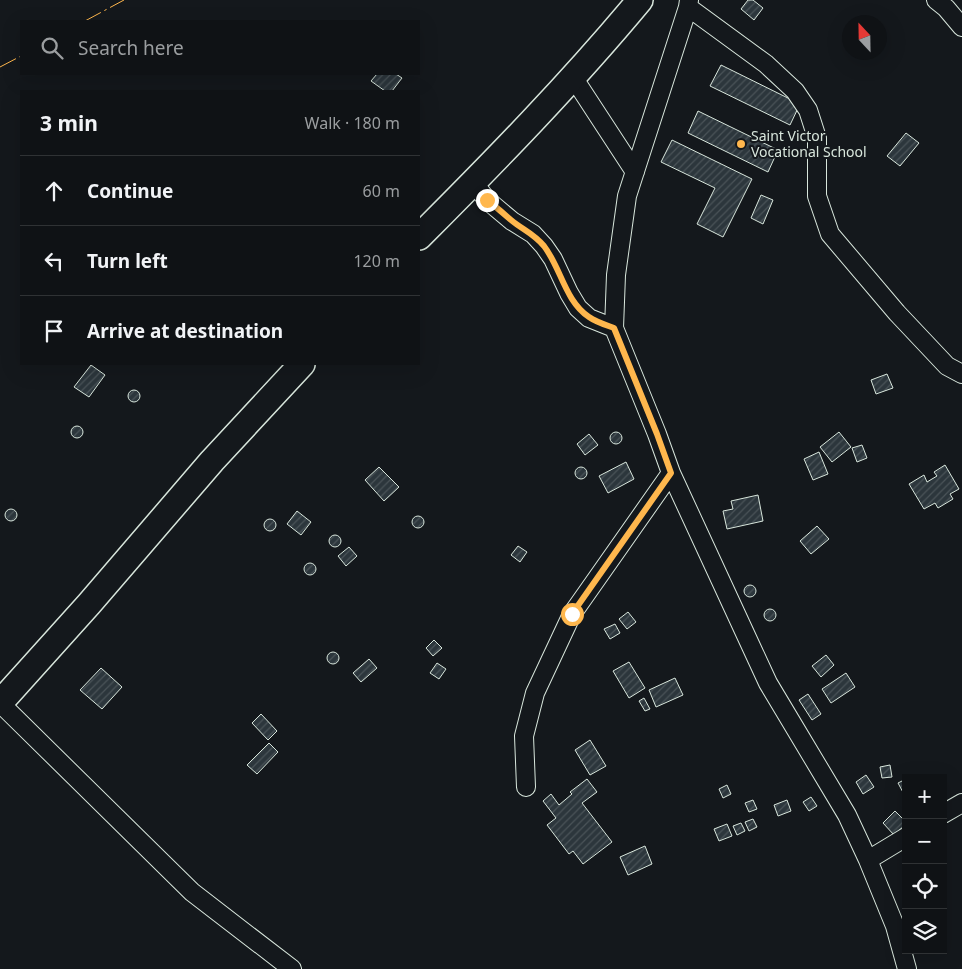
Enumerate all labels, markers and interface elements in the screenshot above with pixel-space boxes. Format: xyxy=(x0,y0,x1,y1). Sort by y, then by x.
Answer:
north arrow xyxy=(842,15,887,60)
search box xyxy=(20,20,420,75)
icon: search xyxy=(38,34,66,62)
text: Search here xyxy=(78,35,184,61)
text: 3 min xyxy=(40,109,98,137)
text: Walk · 180 m xyxy=(305,112,400,134)
place label: Saint Victor Vocational School xyxy=(751,126,867,161)
marker: Saint Victor Vocational School xyxy=(735,138,747,150)
icon: ahead xyxy=(40,177,68,205)
text: Continue xyxy=(87,178,173,204)
text: 60 m xyxy=(363,180,400,202)
route end xyxy=(476,189,499,212)
icon: left xyxy=(40,247,68,275)
text: Turn left xyxy=(87,248,168,274)
text: 120 m xyxy=(353,250,400,272)
icon: arrive xyxy=(40,317,68,345)
text: Arrive at destination xyxy=(87,318,283,344)
route start xyxy=(561,603,584,626)
map controls xyxy=(902,774,947,954)
button: + xyxy=(902,774,947,819)
button: − xyxy=(902,819,947,864)
button: locate xyxy=(902,864,947,909)
button: layers xyxy=(902,909,947,954)

